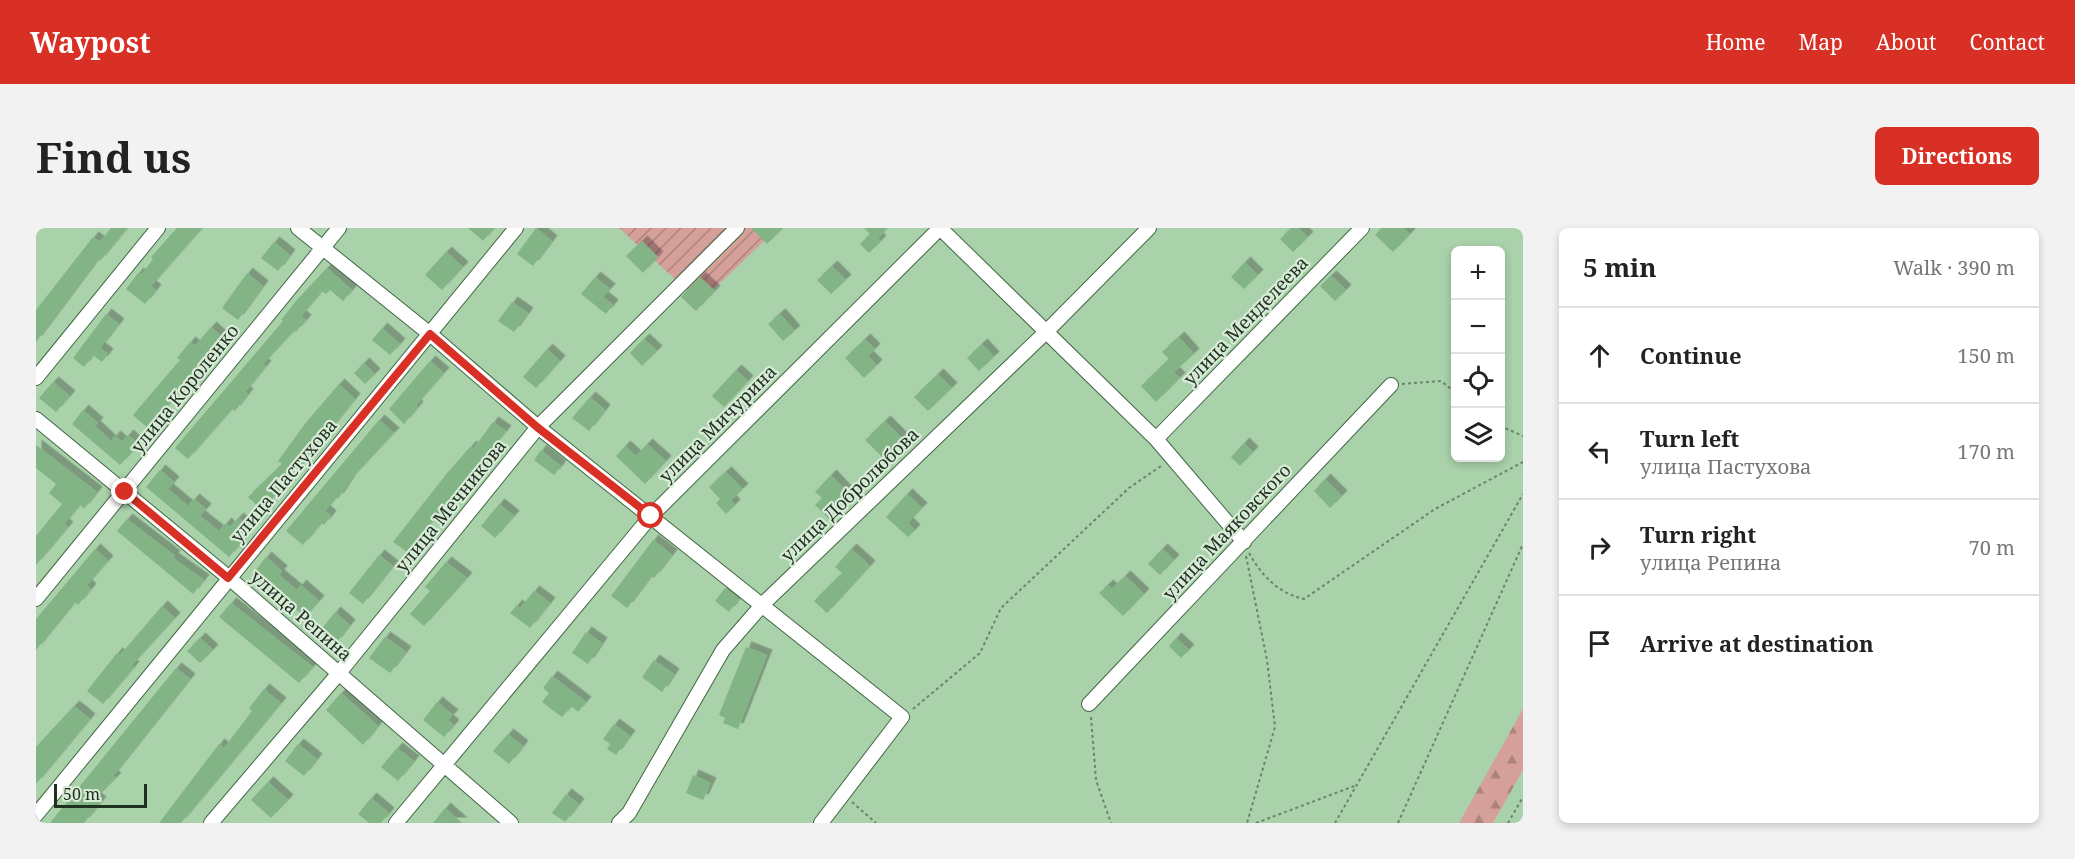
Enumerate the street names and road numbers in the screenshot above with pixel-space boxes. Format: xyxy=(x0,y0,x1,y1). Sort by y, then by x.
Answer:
street label: улица Менделеева xyxy=(1177,251,1313,390)
street label: улица Короленко xyxy=(125,319,244,458)
street label: улица Мичурина xyxy=(653,359,781,487)
street label: улица Пастухова xyxy=(224,414,342,547)
street label: улица Добролюбова xyxy=(775,422,924,567)
street label: улица Мечникова xyxy=(389,434,511,577)
street label: улица Маяковского xyxy=(1157,458,1296,605)
street label: улица Репина xyxy=(246,564,358,666)

